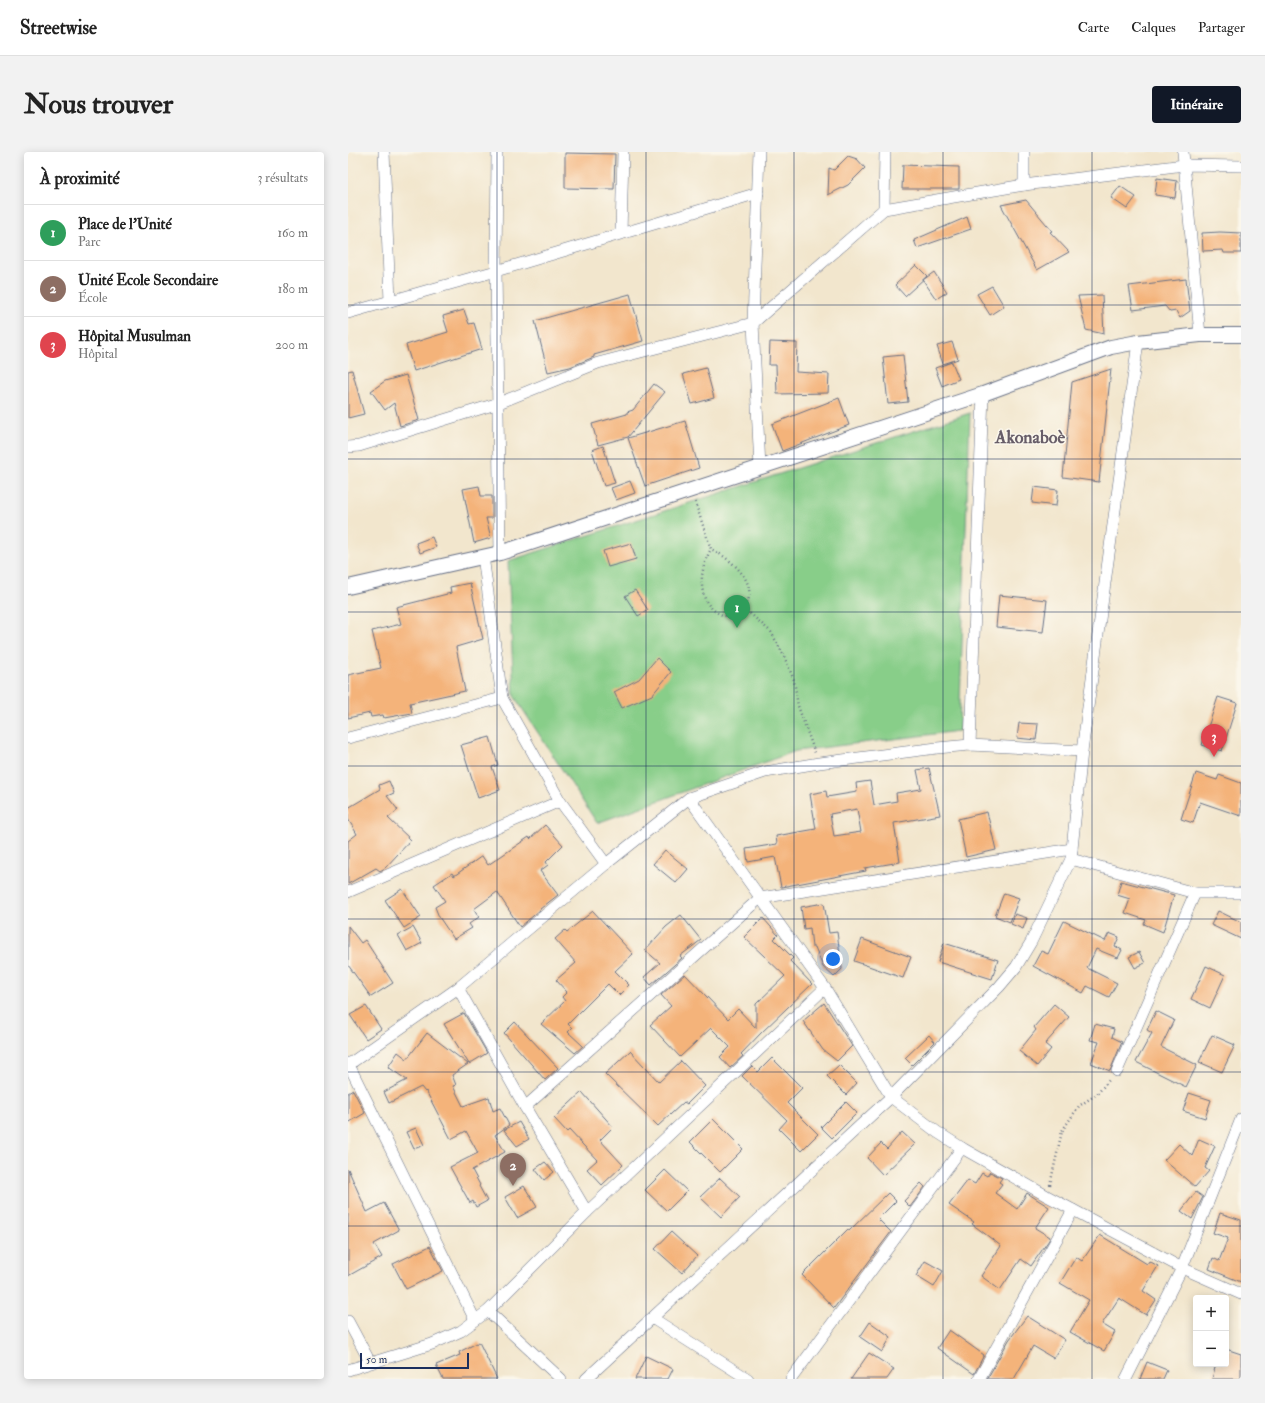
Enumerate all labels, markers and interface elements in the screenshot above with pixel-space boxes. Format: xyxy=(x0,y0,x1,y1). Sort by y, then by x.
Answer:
text: Streetwise xyxy=(20,16,97,40)
text: Carte xyxy=(1078,19,1109,36)
text: Calques xyxy=(1131,19,1176,36)
text: Partager xyxy=(1198,19,1245,36)
button: Itinéraire xyxy=(1152,86,1241,123)
text: Nous trouver xyxy=(24,87,173,122)
text: À proximité xyxy=(40,168,120,189)
text: 3 résultats xyxy=(257,170,308,186)
text: Place de l'Unité xyxy=(78,215,172,234)
text: 1 xyxy=(51,225,55,241)
text: 160 m xyxy=(277,225,308,241)
text: Parc xyxy=(78,234,101,250)
text: Unité Ecole Secondaire xyxy=(78,271,218,290)
text: 2 xyxy=(50,281,56,297)
text: 180 m xyxy=(278,281,308,297)
text: École xyxy=(78,290,107,306)
text: Hôpital Musulman xyxy=(78,327,191,346)
text: 3 xyxy=(51,337,56,353)
text: 200 m xyxy=(275,337,308,353)
text: Hôpital xyxy=(78,346,118,362)
district label: Akonaboè xyxy=(994,426,1066,449)
pin: 1 xyxy=(724,595,750,628)
pin: 3 xyxy=(1201,724,1227,757)
your location xyxy=(823,949,843,969)
pin: 2 xyxy=(500,1153,526,1186)
map controls xyxy=(1193,1295,1229,1367)
button: + xyxy=(1193,1295,1229,1331)
button: − xyxy=(1193,1331,1229,1367)
scale bar xyxy=(360,1351,469,1370)
text: 50 m xyxy=(366,1353,387,1366)

